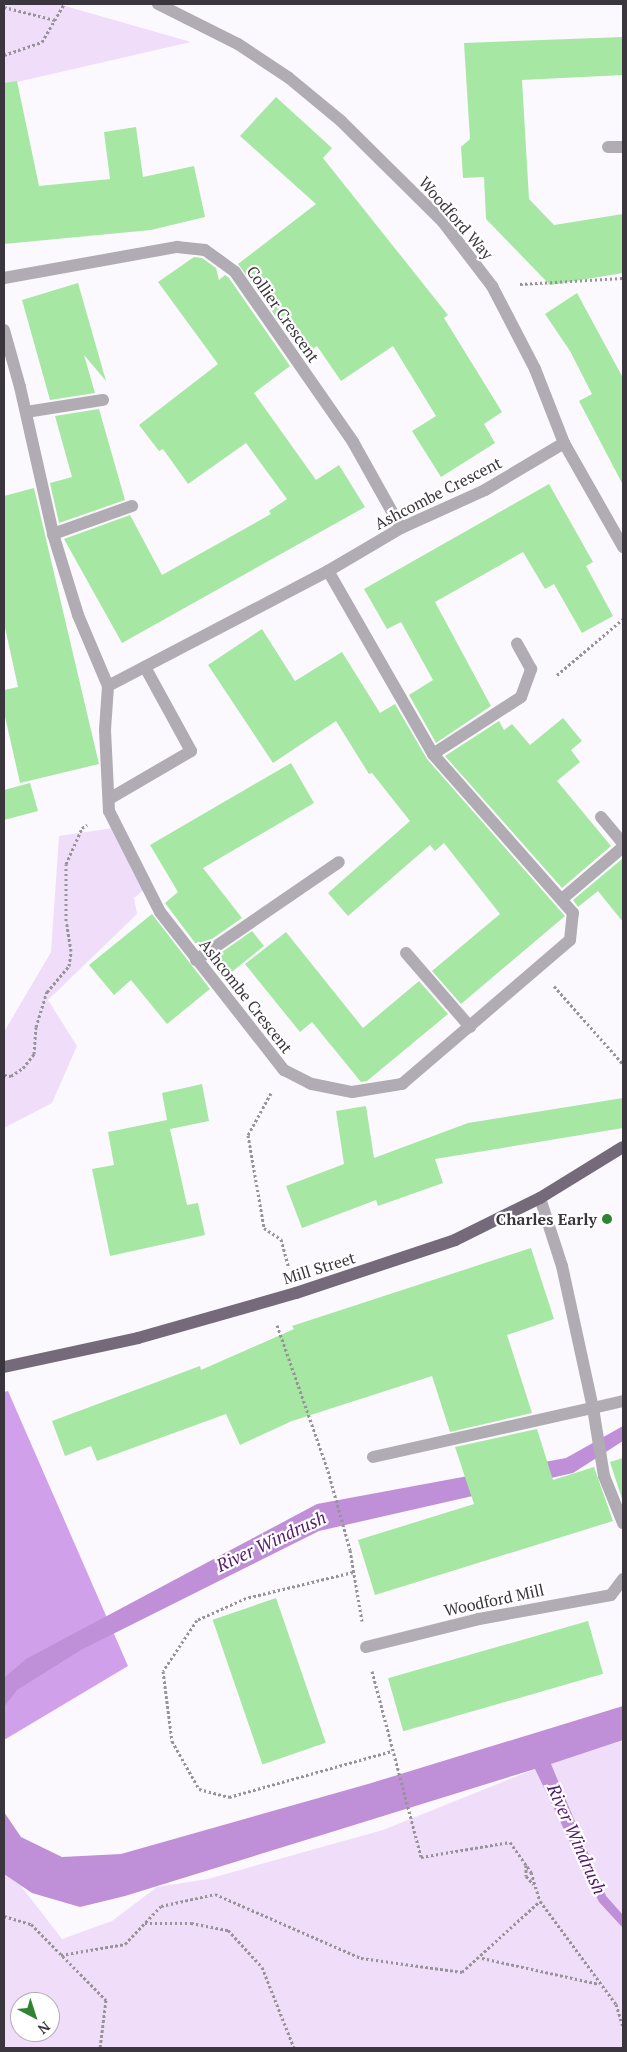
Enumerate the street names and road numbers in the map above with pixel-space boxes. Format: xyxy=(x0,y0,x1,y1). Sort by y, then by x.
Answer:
street label: Woodford Way xyxy=(415,173,497,263)
street label: Collier Crescent xyxy=(243,262,323,366)
street label: Ashcombe Crescent xyxy=(371,453,505,533)
street label: Ashcombe Crescent xyxy=(195,935,297,1057)
street label: Mill Street xyxy=(280,1248,358,1288)
street label: Woodford Mill xyxy=(442,1580,546,1620)

